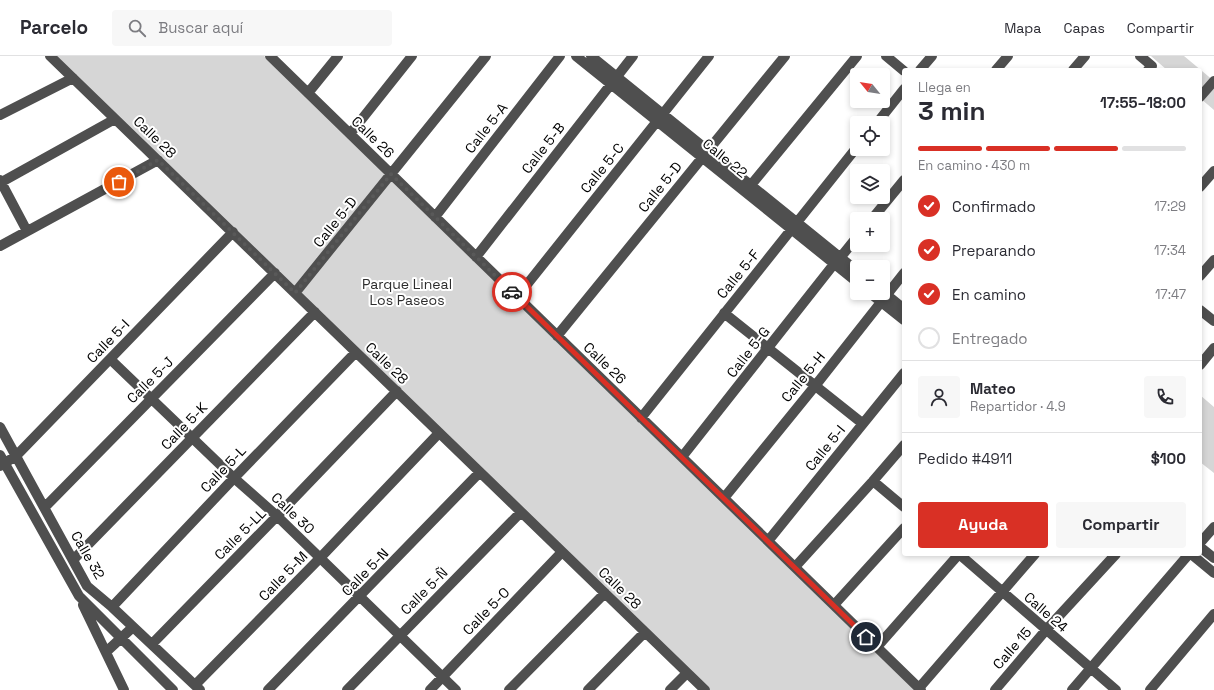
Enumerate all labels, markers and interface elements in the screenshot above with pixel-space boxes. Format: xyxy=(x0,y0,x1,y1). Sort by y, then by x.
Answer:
search box xyxy=(112,10,392,46)
text: Parcelo xyxy=(20,15,88,40)
icon: search xyxy=(126,17,148,39)
text: Buscar aquí xyxy=(158,18,243,37)
text: Mapa xyxy=(1004,19,1041,37)
text: Capas xyxy=(1063,19,1105,37)
text: Compartir xyxy=(1127,19,1194,37)
north arrow xyxy=(850,68,890,108)
map controls xyxy=(850,68,890,300)
text: Llega en xyxy=(918,79,971,96)
text: 17:55–18:00 xyxy=(1100,93,1186,112)
text: 3 min xyxy=(918,94,986,128)
street label: Calle 5-A xyxy=(461,99,511,157)
street label: Calle 28 xyxy=(130,112,180,162)
street label: Calle 26 xyxy=(348,112,398,162)
button: locate xyxy=(850,116,890,156)
street label: Calle 5-B xyxy=(518,119,568,177)
street label: Calle 22 xyxy=(699,134,751,182)
street label: Calle 5-C xyxy=(576,139,628,197)
text: En camino · 430 m xyxy=(918,157,1030,174)
street label: Calle 5-D xyxy=(634,158,686,216)
button: layers xyxy=(850,164,890,204)
pin xyxy=(102,165,136,199)
icon: bag xyxy=(108,171,130,193)
street label: Calle 5-D xyxy=(309,193,361,251)
icon: check xyxy=(918,195,940,217)
text: Confirmado xyxy=(952,197,1036,216)
text: 17:29 xyxy=(1154,198,1186,215)
button: + xyxy=(850,212,890,252)
icon: check xyxy=(918,239,940,261)
text: Preparando xyxy=(952,241,1036,260)
text: 17:34 xyxy=(1154,242,1186,259)
street label: Calle 5-F xyxy=(713,245,764,302)
button: − xyxy=(850,260,890,300)
courier xyxy=(492,272,532,312)
park label: Parque Lineal Los Paseos xyxy=(362,275,452,309)
icon: car xyxy=(501,281,523,303)
icon: check xyxy=(918,283,940,305)
text: En camino xyxy=(952,285,1026,304)
text: 17:47 xyxy=(1155,286,1186,303)
street label: Calle 5-I xyxy=(83,315,133,367)
street label: Calle 5-G xyxy=(723,323,773,381)
text: Entregado xyxy=(952,329,1028,348)
street label: Calle 28 xyxy=(362,338,412,388)
street label: Calle 26 xyxy=(580,338,630,388)
street label: Calle 5-H xyxy=(777,348,829,406)
street label: Calle 5-J xyxy=(123,353,177,407)
button: person xyxy=(918,376,960,418)
button: phone xyxy=(1144,376,1186,418)
text: Mateo xyxy=(970,379,1016,398)
street label: Calle 5-K xyxy=(157,398,211,454)
text: Repartidor · 4.9 xyxy=(970,398,1066,415)
street label: Calle 5-I xyxy=(801,421,849,475)
street label: Calle 5-L xyxy=(196,442,250,496)
text: Pedido #4911 xyxy=(918,449,1012,468)
text: $100 xyxy=(1151,449,1186,468)
street label: Calle 30 xyxy=(267,488,319,538)
button: Ayuda xyxy=(918,502,1048,548)
button: Compartir xyxy=(1056,502,1186,548)
street label: Calle 5-LL xyxy=(210,504,270,564)
street label: Calle 32 xyxy=(67,528,109,582)
street label: Calle 5-N xyxy=(338,544,392,600)
street label: Calle 5-M xyxy=(255,547,311,605)
street label: Calle 5-Ñ xyxy=(396,563,452,619)
street label: Calle 28 xyxy=(595,563,645,613)
street label: Calle 5-O xyxy=(459,583,513,639)
street label: Calle 24 xyxy=(1020,588,1072,636)
pin xyxy=(849,620,883,654)
street label: Calle 15 xyxy=(989,623,1035,673)
icon: home xyxy=(855,626,877,648)

